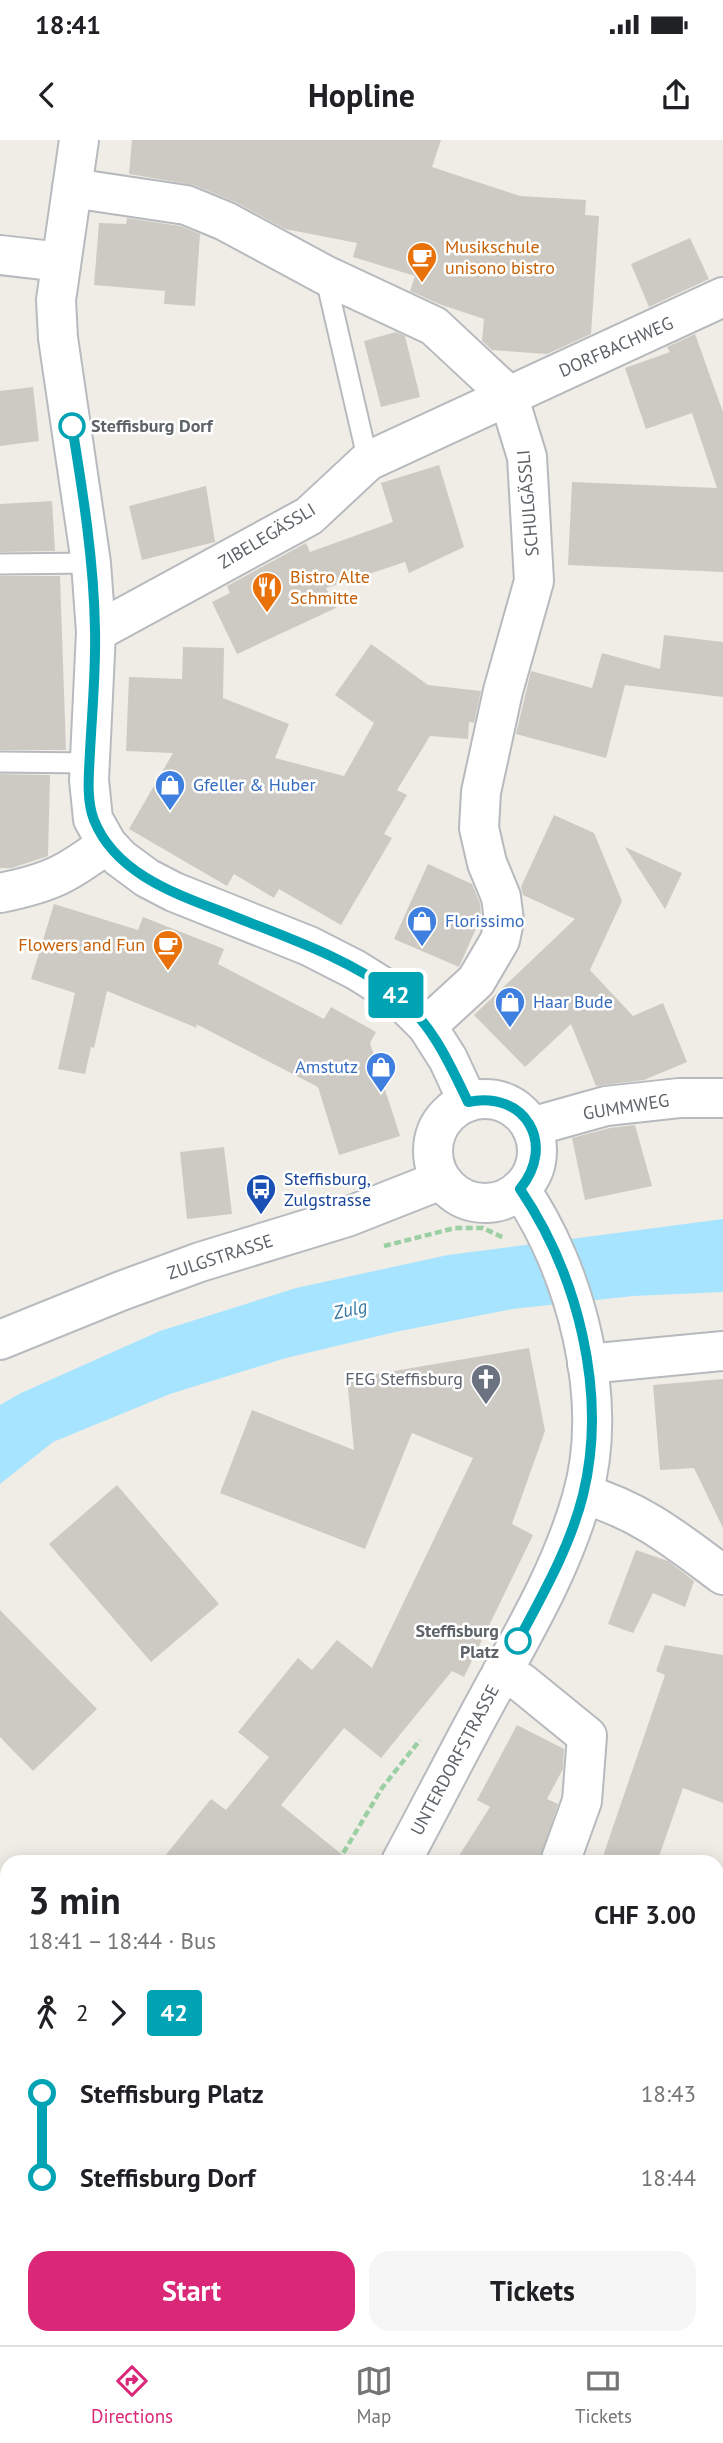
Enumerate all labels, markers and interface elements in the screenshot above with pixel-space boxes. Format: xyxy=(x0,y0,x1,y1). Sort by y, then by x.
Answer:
text: 18:41 xyxy=(35,8,101,41)
text: Hopline xyxy=(308,74,415,116)
icon: back xyxy=(28,76,66,114)
icon: share xyxy=(657,76,695,114)
place label: Musikschule unisono bistro xyxy=(445,235,555,279)
cafe icon: Musikschule unisono bistro xyxy=(405,240,439,284)
street label: DORFBACHWEG xyxy=(555,311,676,382)
marker: Steffisburg Dorf xyxy=(59,413,85,439)
place label: Steffisburg Dorf xyxy=(91,414,214,437)
street label: SCHULGÄSSLI xyxy=(511,449,544,557)
street label: ZIBELEGÄSSLI xyxy=(214,498,320,574)
place label: Bistro Alte Schmitte xyxy=(290,565,370,609)
restaurant icon: Bistro Alte Schmitte xyxy=(250,570,284,614)
shop icon: Gfeller & Huber xyxy=(153,768,187,812)
place label: Gfeller & Huber xyxy=(193,773,316,796)
shop icon: Florissimo xyxy=(405,904,439,948)
place label: Florissimo xyxy=(445,909,524,932)
cafe icon: Flowers and Fun xyxy=(151,928,185,972)
place label: Flowers and Fun xyxy=(18,933,145,956)
line badge: 42 xyxy=(364,972,428,1018)
text: 42 xyxy=(382,979,410,1010)
shop icon: Haar Bude xyxy=(493,985,527,1029)
place label: Haar Bude xyxy=(533,990,613,1013)
shop icon: Amstutz xyxy=(364,1050,398,1094)
place label: Amstutz xyxy=(295,1055,358,1078)
street label: GUMMWEG xyxy=(581,1088,671,1125)
place label: Steffisburg, Zulgstrasse xyxy=(284,1167,371,1211)
bus stop icon: Steffisburg, Zulgstrasse xyxy=(244,1172,278,1216)
street label: ZULGSTRASSE xyxy=(164,1229,276,1284)
water label: Zulg xyxy=(330,1294,370,1325)
church icon: FEG Steffisburg xyxy=(469,1362,503,1406)
place label: FEG Steffisburg xyxy=(345,1367,463,1390)
place label: Steffisburg Platz xyxy=(415,1619,499,1663)
marker: Steffisburg Platz xyxy=(505,1628,531,1654)
street label: UNTERDORFSTRASSE xyxy=(405,1680,504,1839)
text: 3 min xyxy=(28,1875,121,1924)
text: CHF 3.00 xyxy=(594,1898,696,1931)
text: 18:41 – 18:44 · Bus xyxy=(28,1926,216,1955)
icon: walk xyxy=(28,1994,66,2032)
icon: forward xyxy=(99,1994,137,2032)
text: 42 xyxy=(161,1997,188,2028)
text: 2 xyxy=(76,1998,89,2027)
text: Steffisburg Platz xyxy=(80,2077,264,2110)
text: 18:43 xyxy=(641,2079,696,2108)
text: Steffisburg Dorf xyxy=(80,2161,255,2194)
text: 18:44 xyxy=(641,2163,696,2192)
button: Start xyxy=(28,2251,355,2331)
button: Tickets xyxy=(369,2251,696,2331)
tab: Directions xyxy=(91,2362,173,2428)
tab: Map xyxy=(355,2362,393,2428)
tab: Tickets xyxy=(575,2362,632,2428)

